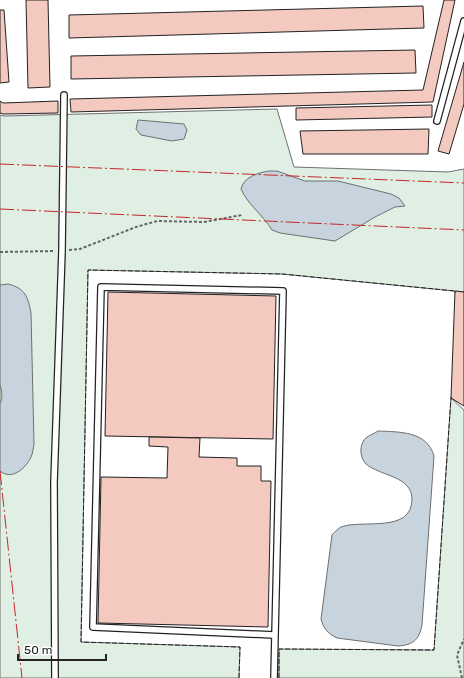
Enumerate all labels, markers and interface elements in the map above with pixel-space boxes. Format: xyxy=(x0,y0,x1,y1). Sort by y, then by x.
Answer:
scale bar xyxy=(18,636,106,662)
text: 50 m xyxy=(24,643,52,657)

